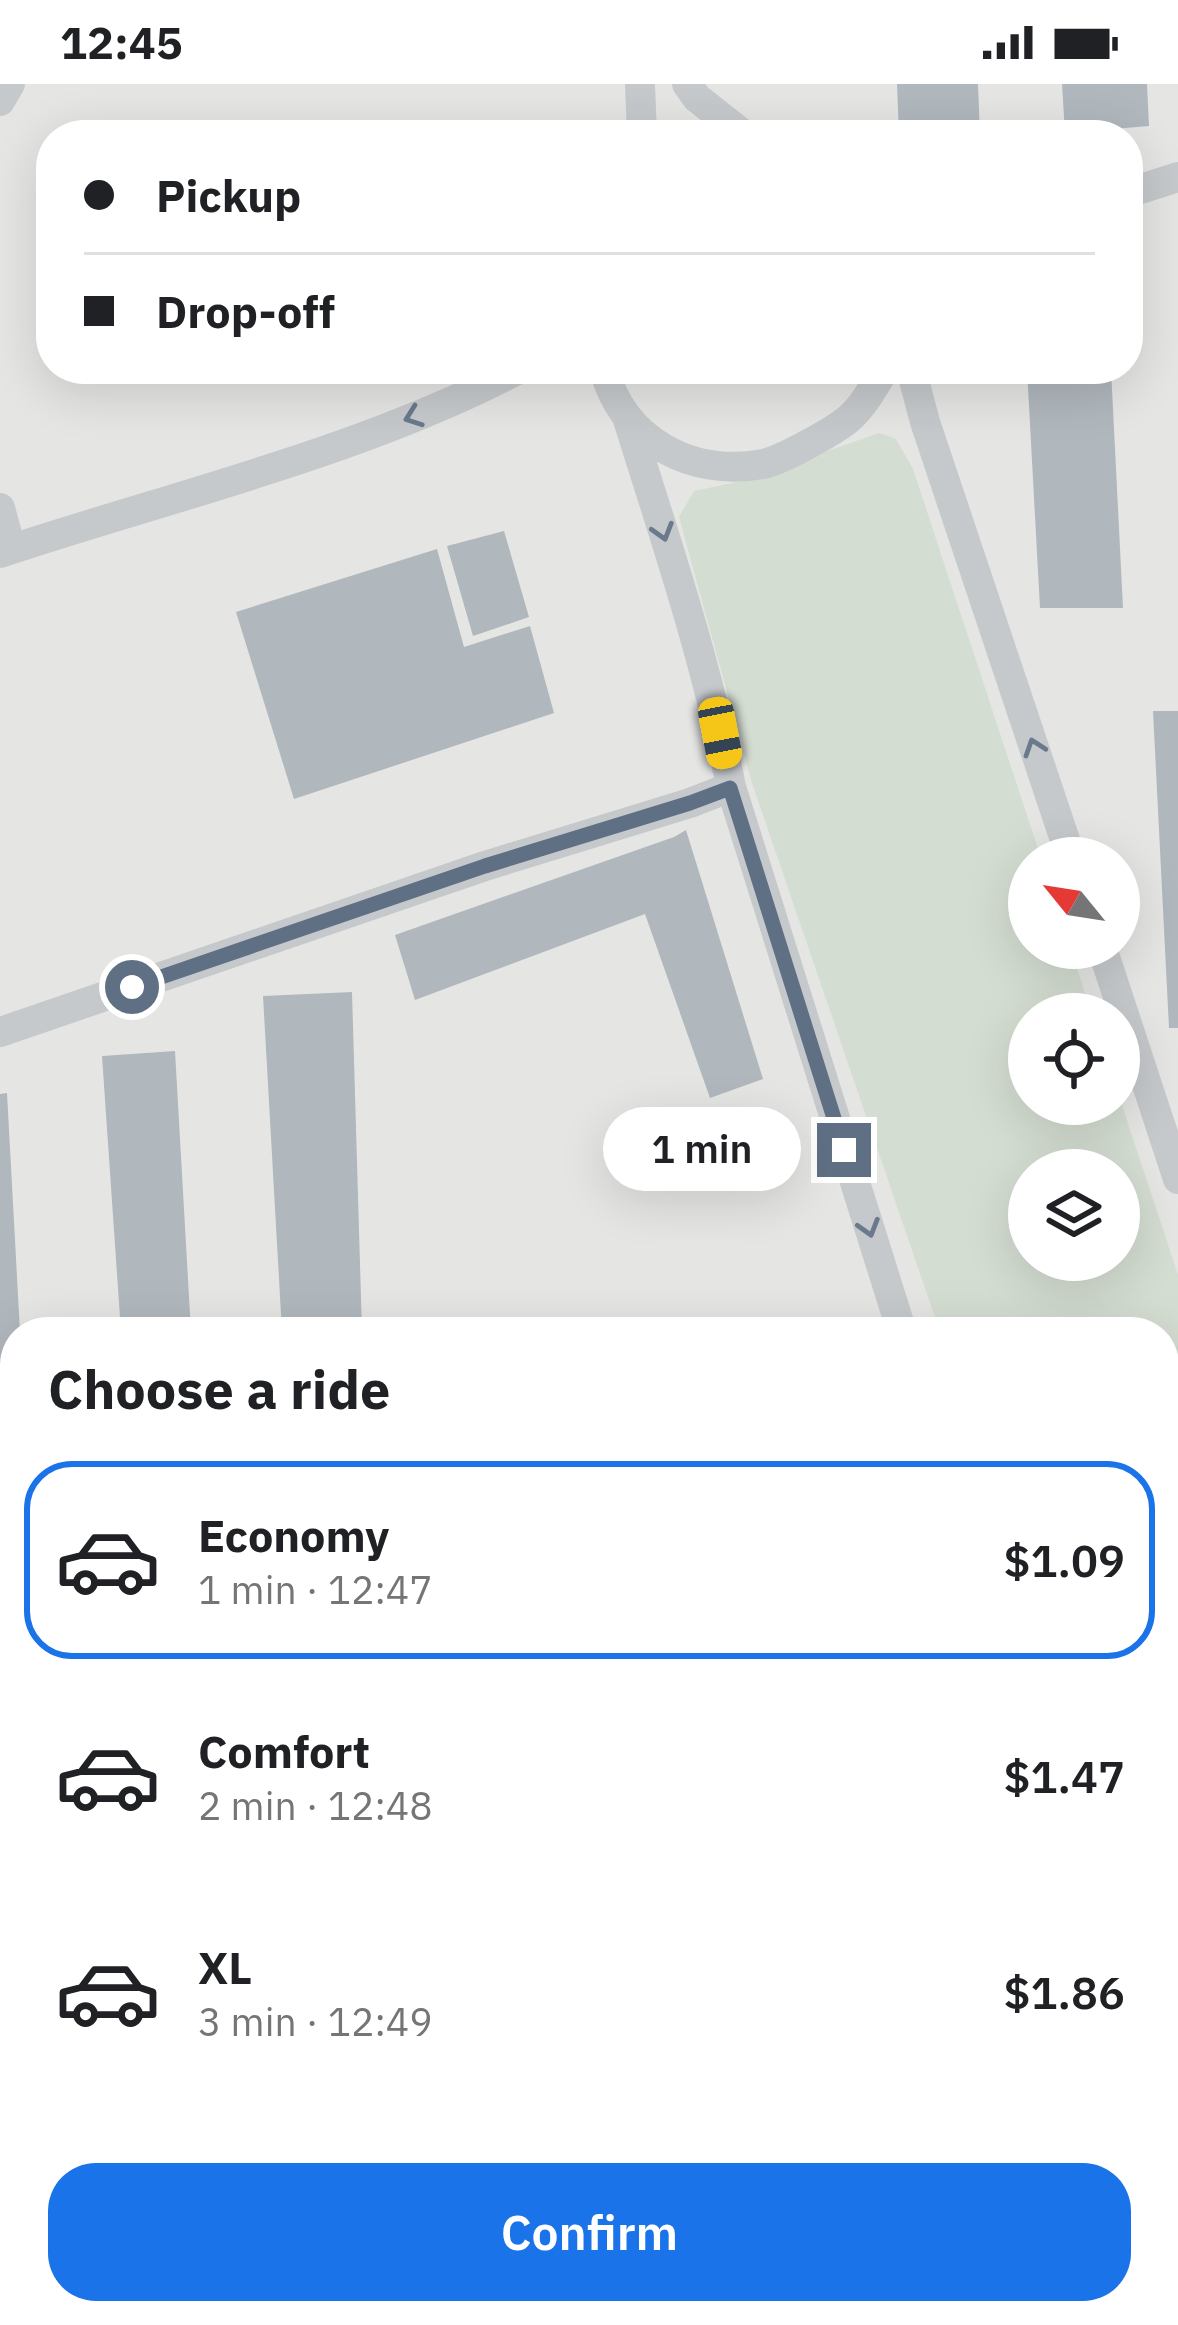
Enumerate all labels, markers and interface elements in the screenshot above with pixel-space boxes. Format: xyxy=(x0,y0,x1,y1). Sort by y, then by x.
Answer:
text: 12:45 xyxy=(60,13,183,71)
text: Pickup xyxy=(156,166,301,224)
text: Drop-off xyxy=(156,282,335,340)
one-way arrow xyxy=(404,403,425,427)
one-way arrow xyxy=(649,521,674,542)
car xyxy=(695,694,745,772)
one-way arrow xyxy=(1024,737,1049,758)
north arrow xyxy=(1008,837,1140,969)
map controls xyxy=(1008,837,1140,1281)
route start xyxy=(105,960,159,1014)
button: locate xyxy=(1008,993,1140,1125)
callout: 1 min xyxy=(604,1108,802,1192)
text: 1 min xyxy=(652,1123,752,1174)
route end xyxy=(817,1123,871,1177)
button: layers xyxy=(1008,1149,1140,1281)
one-way arrow xyxy=(854,1216,879,1237)
text: Choose a ride xyxy=(48,1354,390,1424)
icon: car xyxy=(54,1506,162,1614)
text: Economy xyxy=(198,1506,389,1564)
text: $1.09 xyxy=(1004,1531,1125,1589)
text: 1 min · 12:47 xyxy=(198,1564,433,1615)
icon: car xyxy=(54,1722,162,1830)
text: Comfort xyxy=(198,1722,370,1780)
text: $1.47 xyxy=(1004,1747,1125,1805)
text: 2 min · 12:48 xyxy=(198,1780,433,1831)
icon: car xyxy=(54,1938,162,2046)
text: XL xyxy=(198,1938,252,1996)
text: $1.86 xyxy=(1004,1963,1125,2021)
text: 3 min · 12:49 xyxy=(198,1996,433,2047)
button: Confirm xyxy=(48,2163,1131,2301)

